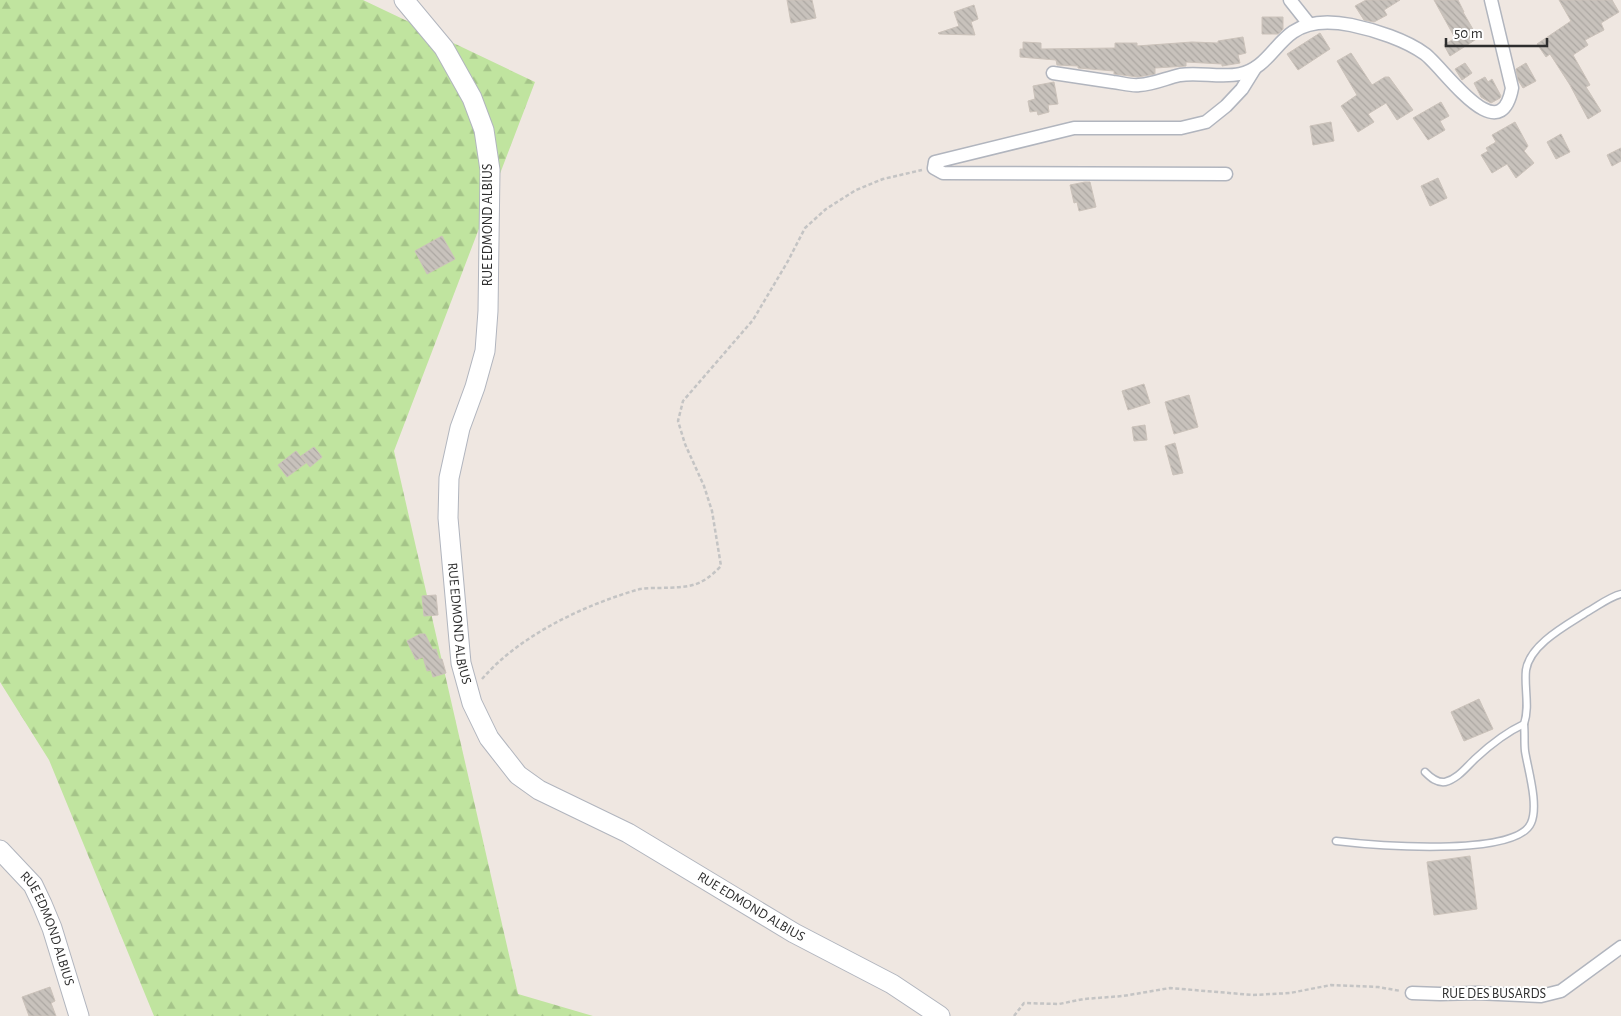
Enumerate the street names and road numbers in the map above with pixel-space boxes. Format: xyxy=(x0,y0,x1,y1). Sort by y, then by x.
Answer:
street label: RUE EDMOND ALBIUS xyxy=(481,164,495,286)
street label: RUE EDMOND ALBIUS xyxy=(445,562,474,686)
street label: RUE EDMOND ALBIUS xyxy=(17,869,76,988)
street label: RUE EDMOND ALBIUS xyxy=(695,869,807,944)
street label: RUE DES BUSARDS xyxy=(1442,987,1546,1001)

